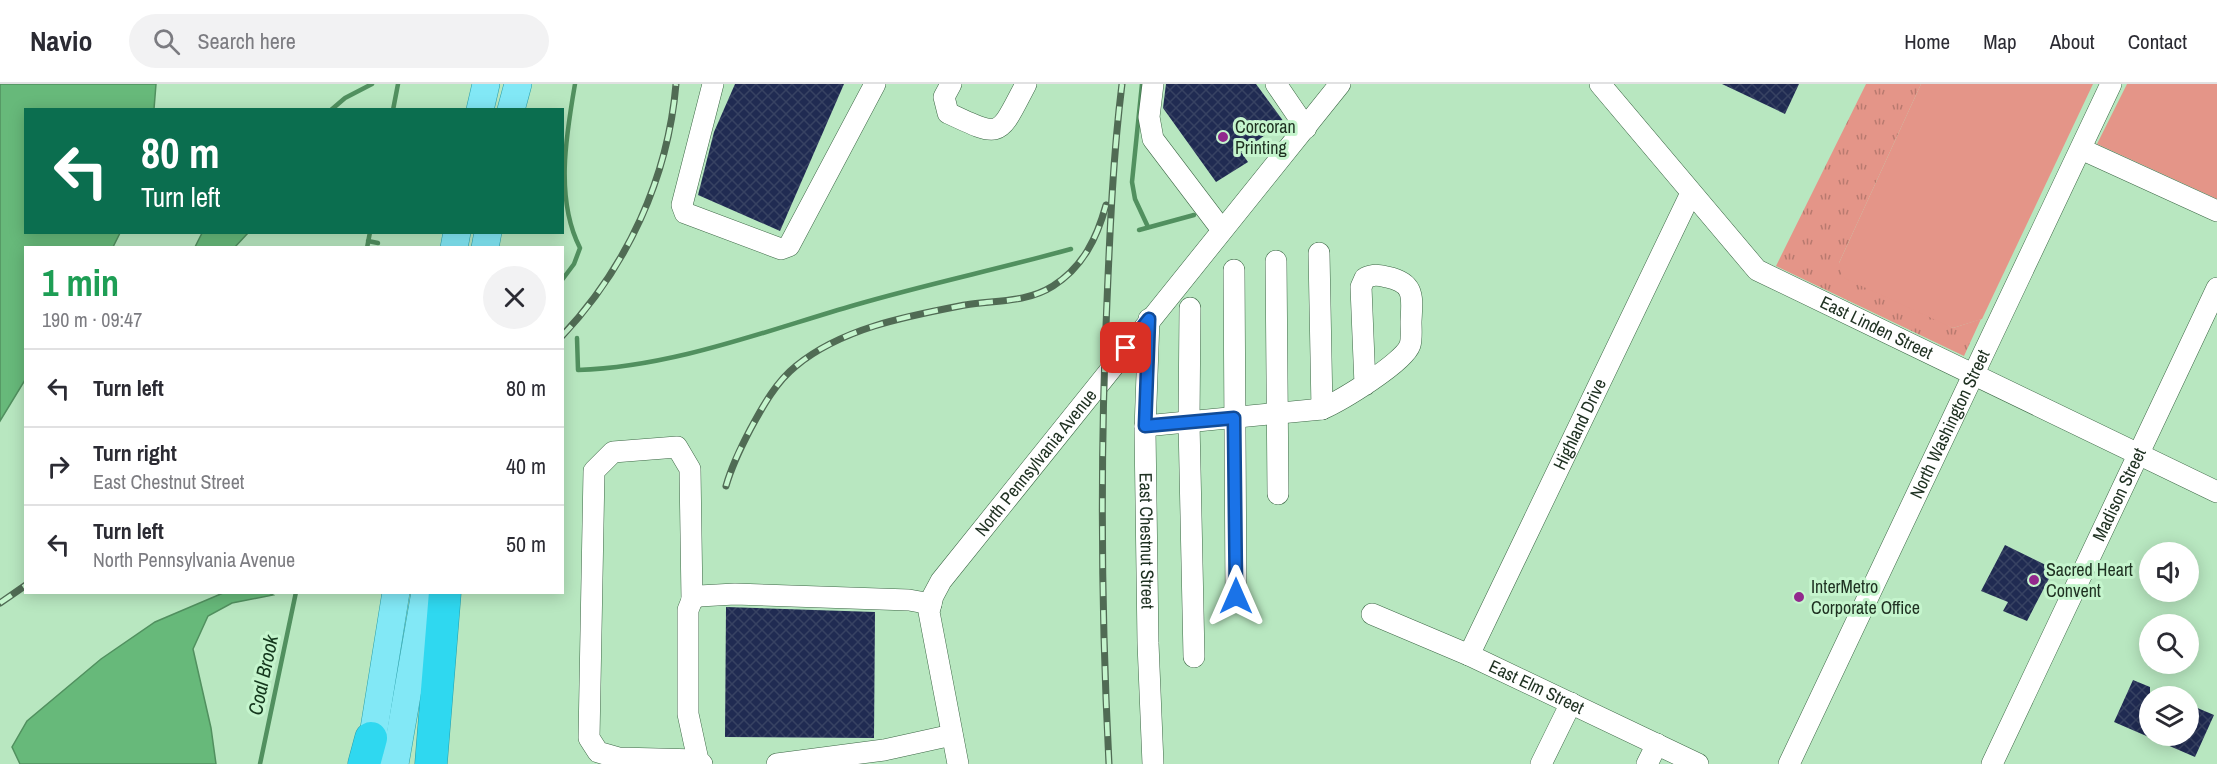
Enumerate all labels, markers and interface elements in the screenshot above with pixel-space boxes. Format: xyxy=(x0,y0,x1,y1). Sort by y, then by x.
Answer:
search box xyxy=(129,14,549,68)
text: Navio xyxy=(30,22,93,60)
icon: search xyxy=(150,25,183,58)
text: Search here xyxy=(198,26,296,56)
text: Home xyxy=(1904,27,1950,56)
text: Map xyxy=(1983,27,2017,56)
text: About xyxy=(2050,27,2095,56)
text: Contact xyxy=(2128,27,2187,56)
place label: Corcoran Printing xyxy=(1235,114,1296,160)
text: 80 m xyxy=(141,125,220,181)
marker: Corcoran Printing xyxy=(1216,130,1230,144)
icon: left xyxy=(42,132,120,210)
text: Turn left xyxy=(141,179,220,215)
text: 1 min xyxy=(42,259,119,307)
button: close xyxy=(483,266,546,329)
street label: East Linden Street xyxy=(1816,289,1937,365)
text: 190 m · 09:47 xyxy=(42,306,142,333)
pin xyxy=(1100,322,1151,373)
icon: arrive xyxy=(1109,331,1142,364)
street label: North Washington Street xyxy=(1903,345,1995,503)
icon: left xyxy=(42,372,75,405)
text: Turn left xyxy=(93,373,164,403)
text: 80 m xyxy=(506,373,546,403)
street label: Highland Drive xyxy=(1547,374,1612,474)
street label: North Pennsylvania Avenue xyxy=(969,383,1102,541)
text: Turn right xyxy=(93,438,177,468)
street label: Madison Street xyxy=(2086,444,2152,545)
icon: right xyxy=(42,450,75,483)
text: 40 m xyxy=(506,451,546,481)
text: East Chestnut Street xyxy=(93,468,244,495)
street label: East Chestnut Street xyxy=(1134,473,1161,609)
text: Turn left xyxy=(93,516,164,546)
icon: left xyxy=(42,528,75,561)
text: 50 m xyxy=(506,529,546,559)
map controls xyxy=(2139,542,2199,746)
button: sound xyxy=(2139,542,2199,602)
text: North Pennsylvania Avenue xyxy=(93,546,295,573)
place label: Sacred Heart Convent xyxy=(2046,557,2133,603)
position arrow xyxy=(1204,564,1268,628)
marker: Sacred Heart Convent xyxy=(2027,573,2041,587)
place label: InterMetro Corporate Office xyxy=(1811,574,1920,620)
marker: InterMetro Corporate Office xyxy=(1792,590,1806,604)
button: search xyxy=(2139,614,2199,674)
water label: Coal Brook xyxy=(241,632,284,717)
street label: East Elm Street xyxy=(1485,653,1588,720)
button: layers xyxy=(2139,686,2199,746)

